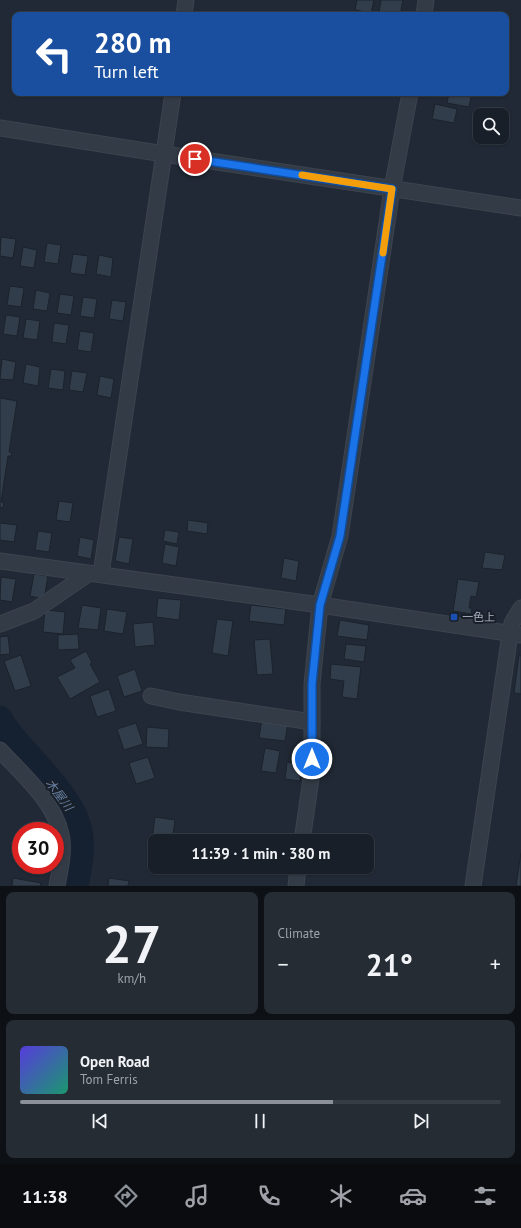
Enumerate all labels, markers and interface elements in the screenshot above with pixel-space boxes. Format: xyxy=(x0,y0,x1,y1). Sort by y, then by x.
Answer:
text: 280 m xyxy=(94,24,171,61)
icon: left xyxy=(28,28,80,80)
text: Turn left xyxy=(94,60,159,83)
map controls xyxy=(473,108,509,144)
button: search xyxy=(473,108,509,144)
pin xyxy=(178,142,212,176)
icon: arrive xyxy=(184,148,206,170)
place label: 一色上 xyxy=(462,610,495,624)
marker: 一色上 xyxy=(449,612,459,622)
position arrow xyxy=(291,738,333,780)
water label: 木屋川 xyxy=(43,776,77,815)
speed limit sign: 30 xyxy=(12,822,64,874)
text: 11:39 · 1 min · 380 m xyxy=(192,844,330,863)
text: 27 xyxy=(102,910,161,977)
text: Climate xyxy=(278,925,320,942)
text: 21° xyxy=(366,945,413,984)
text: − xyxy=(278,950,289,978)
text: + xyxy=(490,950,501,978)
text: km/h xyxy=(118,970,146,987)
text: Open Road xyxy=(80,1052,150,1071)
text: Tom Ferris xyxy=(80,1071,138,1088)
icon: previous xyxy=(89,1110,111,1132)
icon: pause xyxy=(249,1110,271,1132)
icon: next xyxy=(410,1110,432,1132)
icon: directions xyxy=(112,1182,140,1210)
icon: music xyxy=(183,1182,211,1210)
icon: phone xyxy=(255,1182,283,1210)
icon: climate xyxy=(327,1182,355,1210)
icon: car xyxy=(399,1182,427,1210)
icon: filters xyxy=(471,1182,499,1210)
text: 11:38 xyxy=(22,1185,68,1208)

